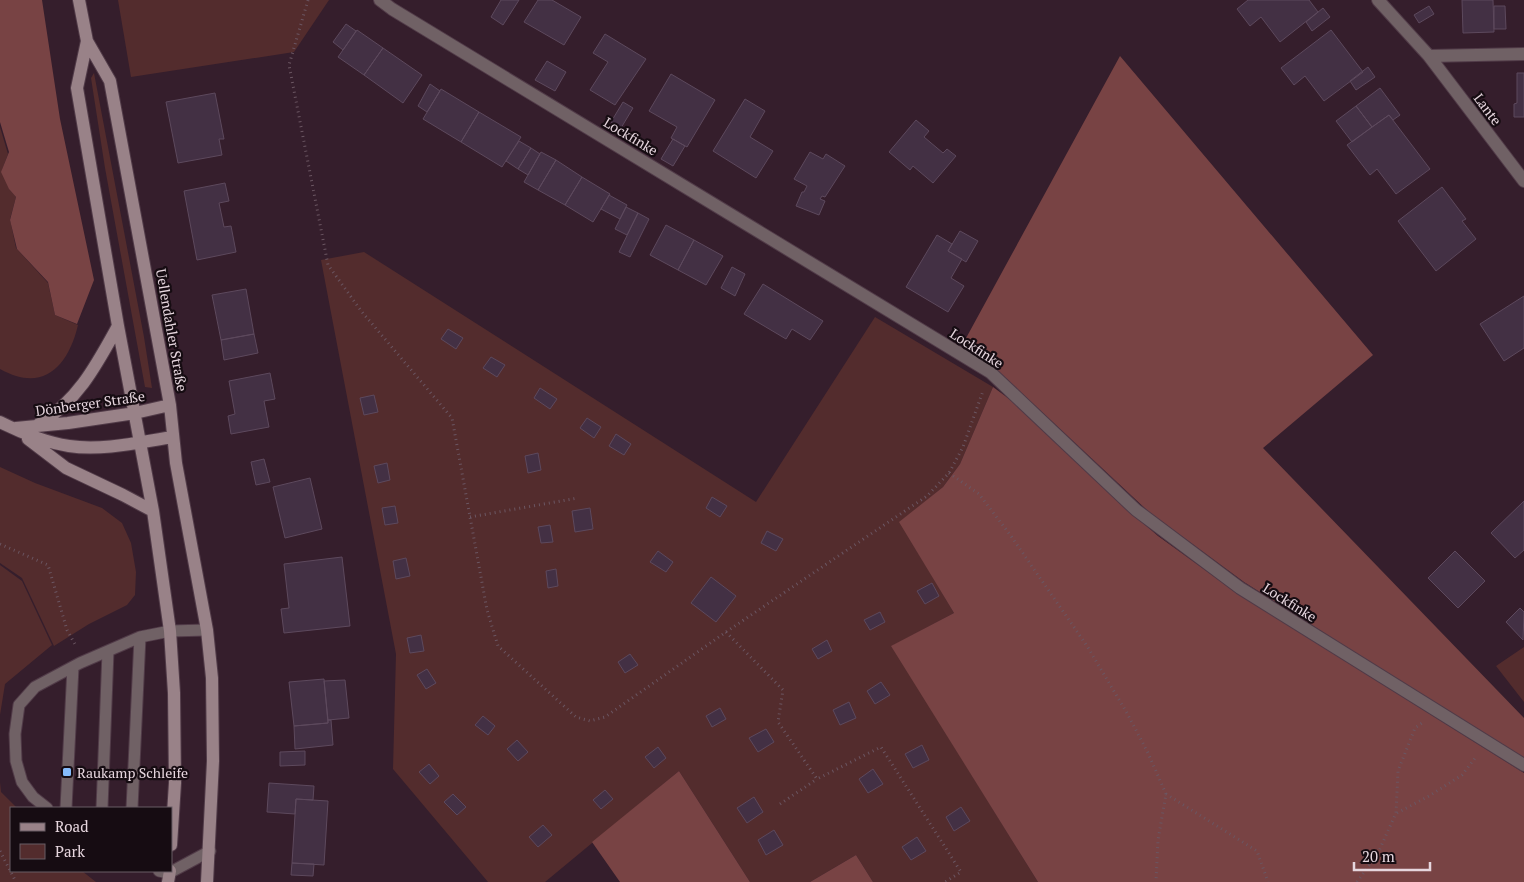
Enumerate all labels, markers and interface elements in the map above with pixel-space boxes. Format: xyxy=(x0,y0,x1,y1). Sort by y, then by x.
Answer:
street label: Lante xyxy=(1470,89,1506,129)
street label: Lockfinke xyxy=(600,112,662,160)
street label: Uellendahler Straße xyxy=(152,267,192,393)
street label: Lockfinke xyxy=(947,324,1007,372)
street label: Dönberger Straße xyxy=(34,386,146,420)
street label: Lockfinke xyxy=(1260,578,1320,626)
place label: Raukamp Schleife xyxy=(77,763,188,782)
marker: Raukamp Schleife xyxy=(61,766,73,778)
legend xyxy=(10,807,172,872)
text: Road xyxy=(55,816,88,836)
scale bar xyxy=(1354,840,1430,872)
text: Park xyxy=(55,841,85,861)
text: 20 m xyxy=(1362,846,1395,866)

